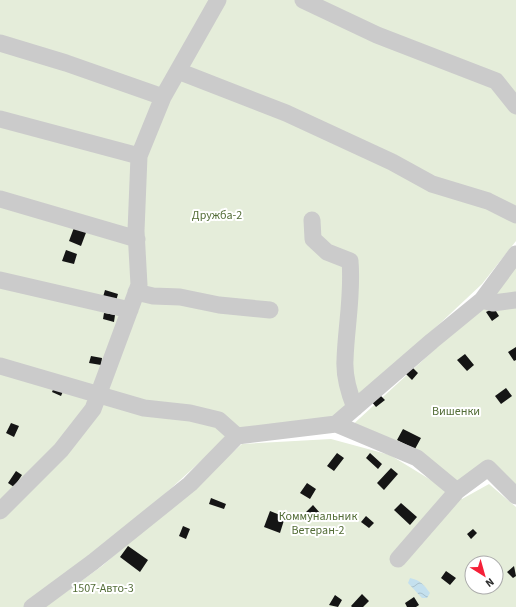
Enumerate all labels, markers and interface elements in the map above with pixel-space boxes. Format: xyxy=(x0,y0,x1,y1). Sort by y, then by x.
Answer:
park label: Дружба-2 xyxy=(192,207,242,224)
park label: Вишенки xyxy=(432,403,480,420)
park label: Коммунальник Ветеран-2 xyxy=(279,508,357,539)
north arrow xyxy=(464,555,504,595)
text: N xyxy=(482,574,497,591)
park label: 1507-Авто-3 xyxy=(72,580,134,597)

